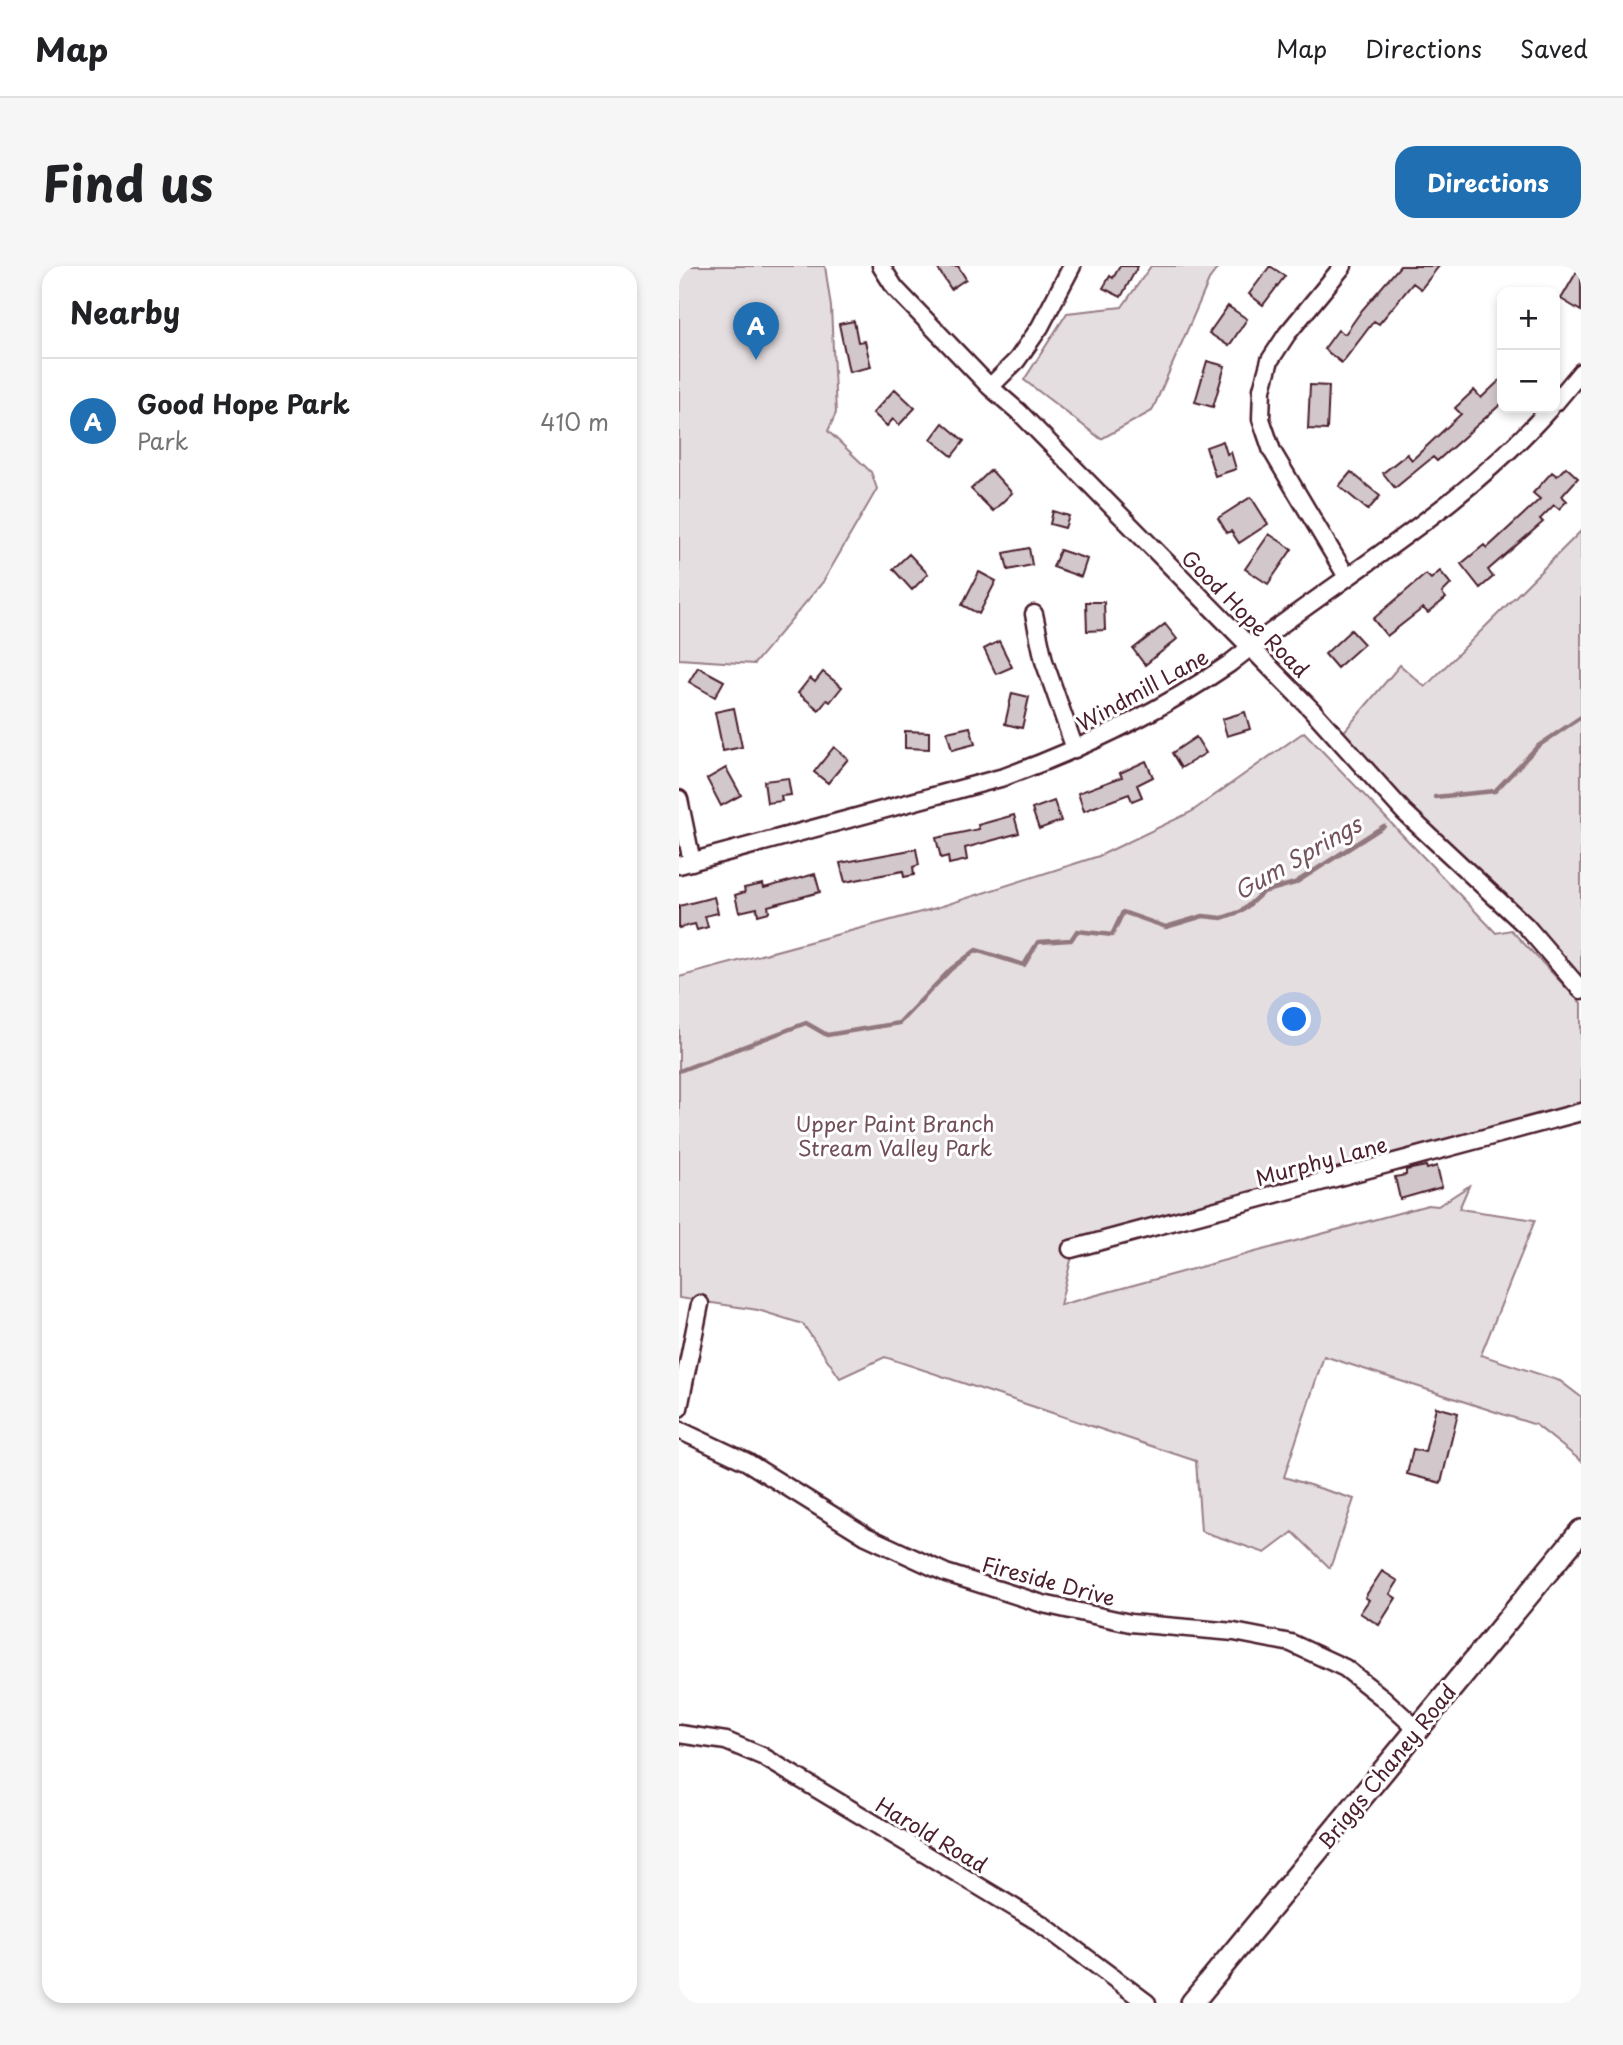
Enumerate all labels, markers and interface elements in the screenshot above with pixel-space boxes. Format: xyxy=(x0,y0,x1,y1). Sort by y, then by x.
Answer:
text: Map xyxy=(35,23,108,73)
text: Map xyxy=(1276,30,1327,66)
text: Directions xyxy=(1365,30,1482,66)
text: Saved xyxy=(1520,30,1588,66)
text: Find us xyxy=(42,145,213,219)
button: Directions xyxy=(1395,146,1581,218)
map controls xyxy=(1497,287,1560,413)
button: + xyxy=(1497,287,1560,350)
text: Nearby xyxy=(70,289,180,334)
pin: A xyxy=(733,302,779,360)
button: − xyxy=(1497,350,1560,413)
text: Good Hope Park xyxy=(137,384,350,423)
text: A xyxy=(84,404,102,439)
text: 410 m xyxy=(540,404,609,439)
text: Park xyxy=(137,423,188,458)
street label: Good Hope Road xyxy=(1175,542,1317,684)
street label: Windmill Lane xyxy=(1070,640,1214,738)
water label: Gum Springs xyxy=(1227,805,1370,908)
your location xyxy=(1277,1002,1311,1036)
park label: Upper Paint Branch Stream Valley Park xyxy=(795,1107,995,1163)
street label: Murphy Lane xyxy=(1252,1127,1390,1193)
street label: Fireside Drive xyxy=(979,1547,1119,1613)
street label: Briggs Chaney Road xyxy=(1309,1676,1463,1856)
street label: Harold Road xyxy=(870,1788,994,1880)

